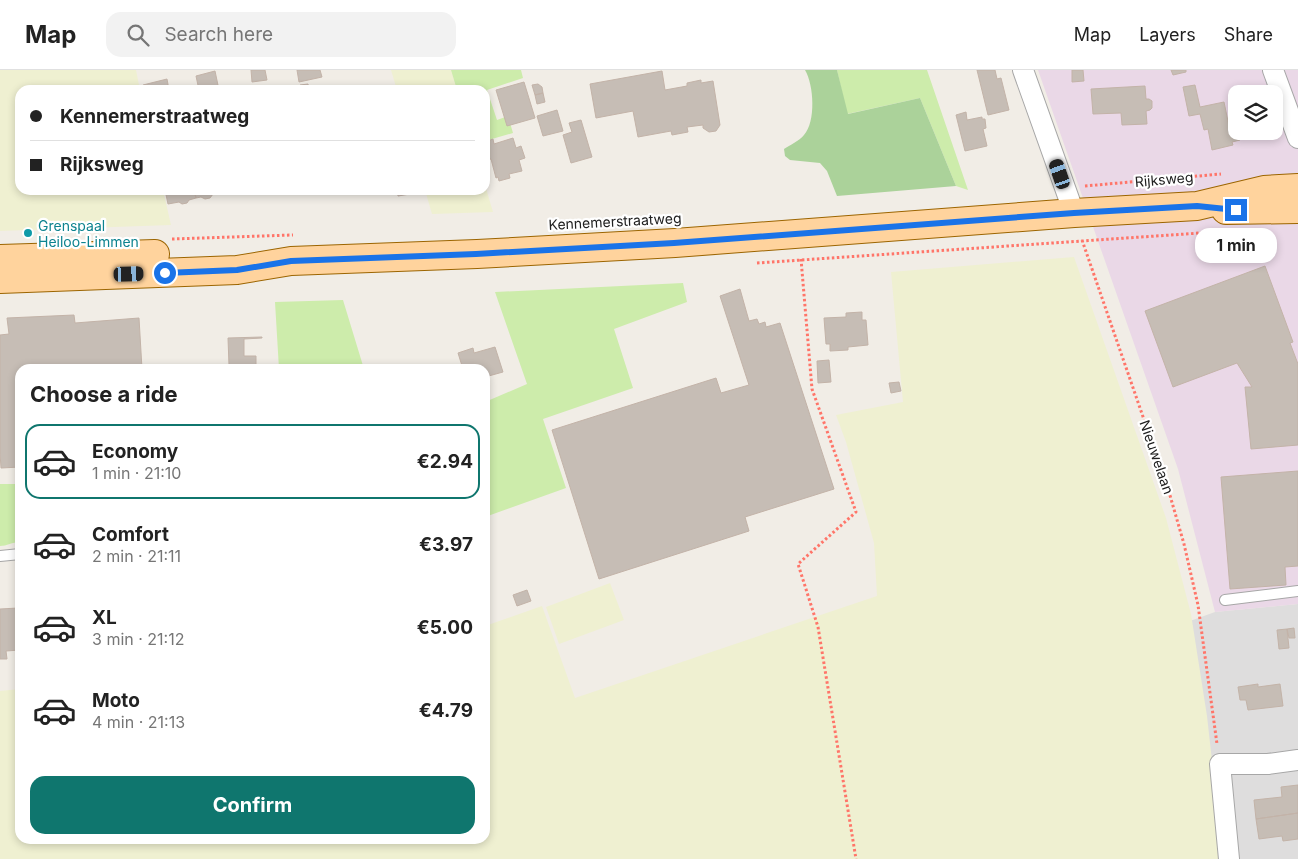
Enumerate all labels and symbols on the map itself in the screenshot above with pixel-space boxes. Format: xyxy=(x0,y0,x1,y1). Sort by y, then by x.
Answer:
car xyxy=(1048,157,1071,191)
street label: Rijksweg xyxy=(1134,168,1194,190)
route end xyxy=(1225,199,1247,221)
street label: Kennemerstraatweg xyxy=(548,209,682,233)
place label: Grenspaal Heiloo-Limmen xyxy=(38,217,139,250)
marker: Grenspaal Heiloo-Limmen xyxy=(22,227,34,239)
callout: 1 min xyxy=(1195,228,1277,262)
route start xyxy=(154,262,176,284)
car xyxy=(113,266,144,282)
street label: Nieuwelaan xyxy=(1136,418,1178,496)

